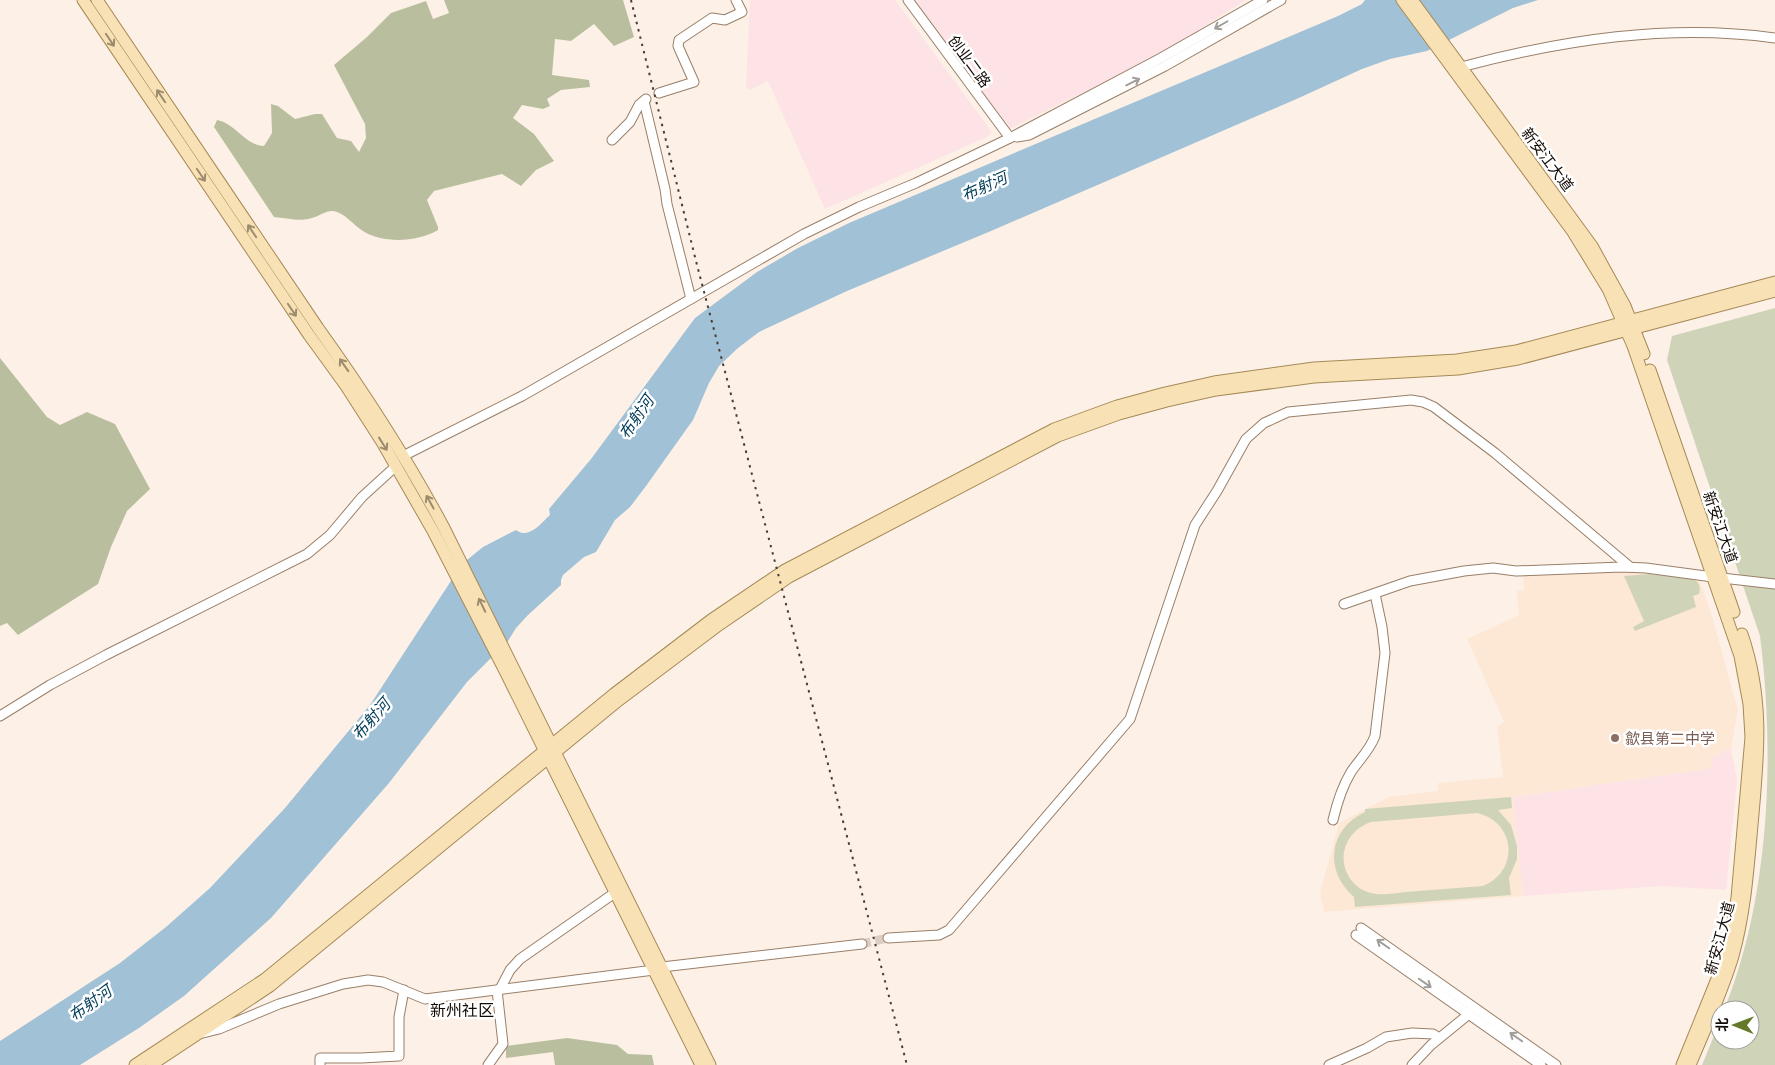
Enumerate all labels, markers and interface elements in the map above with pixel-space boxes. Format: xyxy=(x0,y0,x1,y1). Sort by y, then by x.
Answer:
one-way arrow xyxy=(1214,20,1228,30)
street label: 创业二路 xyxy=(944,31,996,91)
one-way arrow xyxy=(105,33,115,47)
one-way arrow xyxy=(1125,77,1140,86)
one-way arrow xyxy=(156,89,167,103)
street label: 新安江大道 xyxy=(1517,123,1579,195)
water label: 布射河 xyxy=(958,165,1013,206)
one-way arrow xyxy=(196,168,206,182)
one-way arrow xyxy=(247,224,257,238)
one-way arrow xyxy=(287,302,297,316)
one-way arrow xyxy=(339,358,349,372)
water label: 布射河 xyxy=(613,388,660,443)
one-way arrow xyxy=(378,437,388,451)
street label: 新安江大道 xyxy=(1699,488,1743,566)
one-way arrow xyxy=(425,496,435,510)
one-way arrow xyxy=(477,598,486,613)
water label: 布射河 xyxy=(347,691,397,744)
place label: 歙县第二中学 xyxy=(1625,728,1715,748)
marker: 歙县第二中学 xyxy=(1609,732,1621,744)
street label: 新安江大道 xyxy=(1700,899,1738,977)
one-way arrow xyxy=(1376,939,1390,949)
water label: 布射河 xyxy=(64,978,118,1026)
one-way arrow xyxy=(1418,978,1432,988)
district label: 新州社区 xyxy=(430,999,494,1021)
north arrow xyxy=(1710,1000,1760,1050)
text: 北 xyxy=(1712,1018,1731,1032)
one-way arrow xyxy=(1509,1032,1523,1042)

